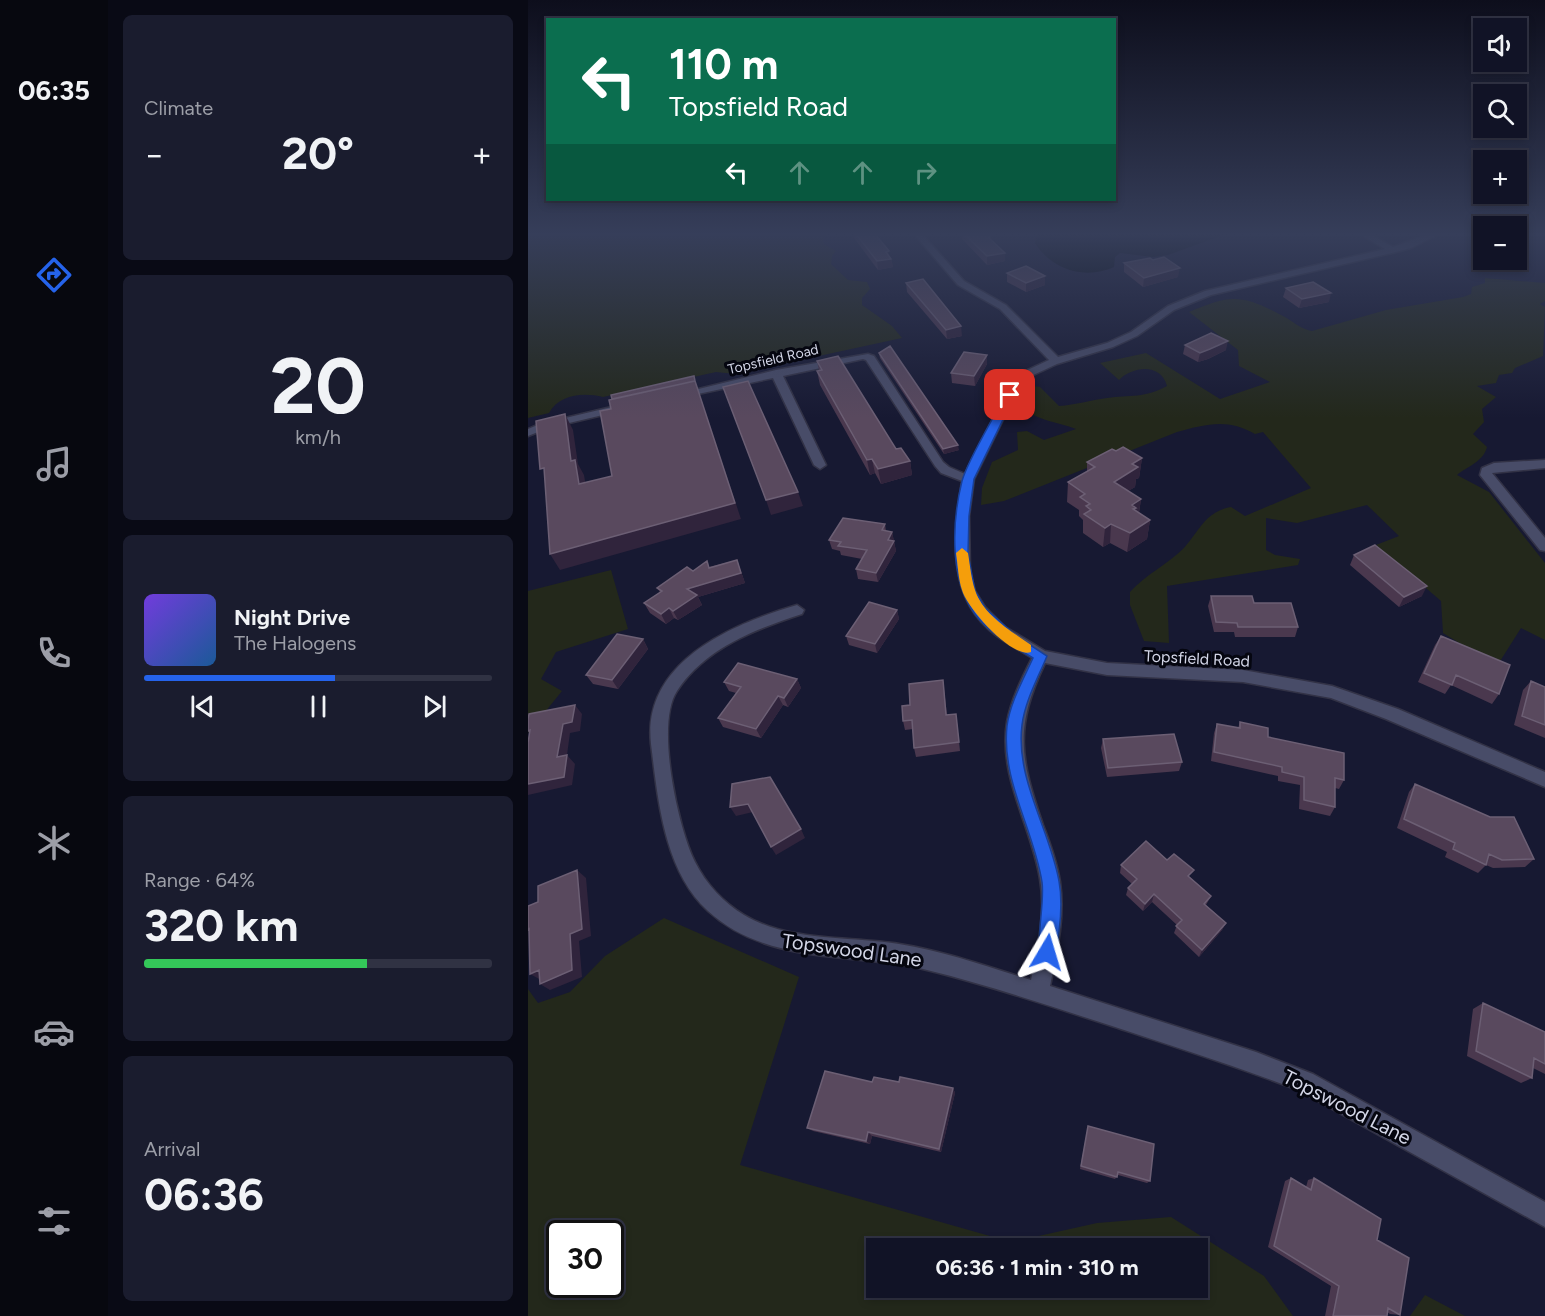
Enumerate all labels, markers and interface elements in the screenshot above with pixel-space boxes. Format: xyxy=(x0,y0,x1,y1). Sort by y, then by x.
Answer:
map controls xyxy=(1473,18,1527,270)
button: sound xyxy=(1473,18,1527,72)
text: 110 m xyxy=(669,39,778,90)
icon: left xyxy=(570,42,648,120)
text: 06:35 xyxy=(18,74,90,107)
button: search xyxy=(1473,84,1527,138)
text: Topsfield Road xyxy=(669,90,848,123)
text: Climate xyxy=(144,96,213,120)
text: 20° xyxy=(282,126,354,180)
text: − xyxy=(144,135,165,174)
text: + xyxy=(471,135,492,174)
button: + xyxy=(1473,150,1527,204)
icon: left xyxy=(720,156,753,189)
icon: ahead xyxy=(783,156,816,189)
icon: ahead xyxy=(846,156,879,189)
icon: right xyxy=(909,156,942,189)
button: − xyxy=(1473,216,1527,270)
icon: directions xyxy=(33,254,75,296)
text: 20 xyxy=(270,339,366,433)
street label: Topsfield Road xyxy=(726,341,820,378)
pin xyxy=(984,369,1035,420)
icon: arrive xyxy=(993,378,1026,411)
text: km/h xyxy=(295,425,341,449)
icon: music xyxy=(33,443,75,485)
text: Night Drive xyxy=(234,604,350,631)
text: The Halogens xyxy=(234,631,356,655)
icon: phone xyxy=(33,632,75,674)
street label: Topsfield Road xyxy=(1144,646,1250,671)
icon: previous xyxy=(186,690,219,723)
icon: pause xyxy=(302,690,335,723)
icon: next xyxy=(418,690,451,723)
icon: climate xyxy=(33,822,75,864)
text: Range · 64% xyxy=(144,868,255,892)
text: 320 km xyxy=(144,898,298,952)
position arrow xyxy=(1015,920,1079,984)
street label: Topswood Lane xyxy=(781,928,923,972)
icon: car xyxy=(33,1011,75,1053)
street label: Topswood Lane xyxy=(1279,1064,1415,1150)
text: Arrival xyxy=(144,1137,200,1161)
text: 06:36 xyxy=(144,1167,264,1221)
icon: filters xyxy=(33,1200,75,1242)
speed limit sign: 30 xyxy=(546,1220,624,1298)
text: 06:36 · 1 min · 310 m xyxy=(935,1254,1139,1281)

